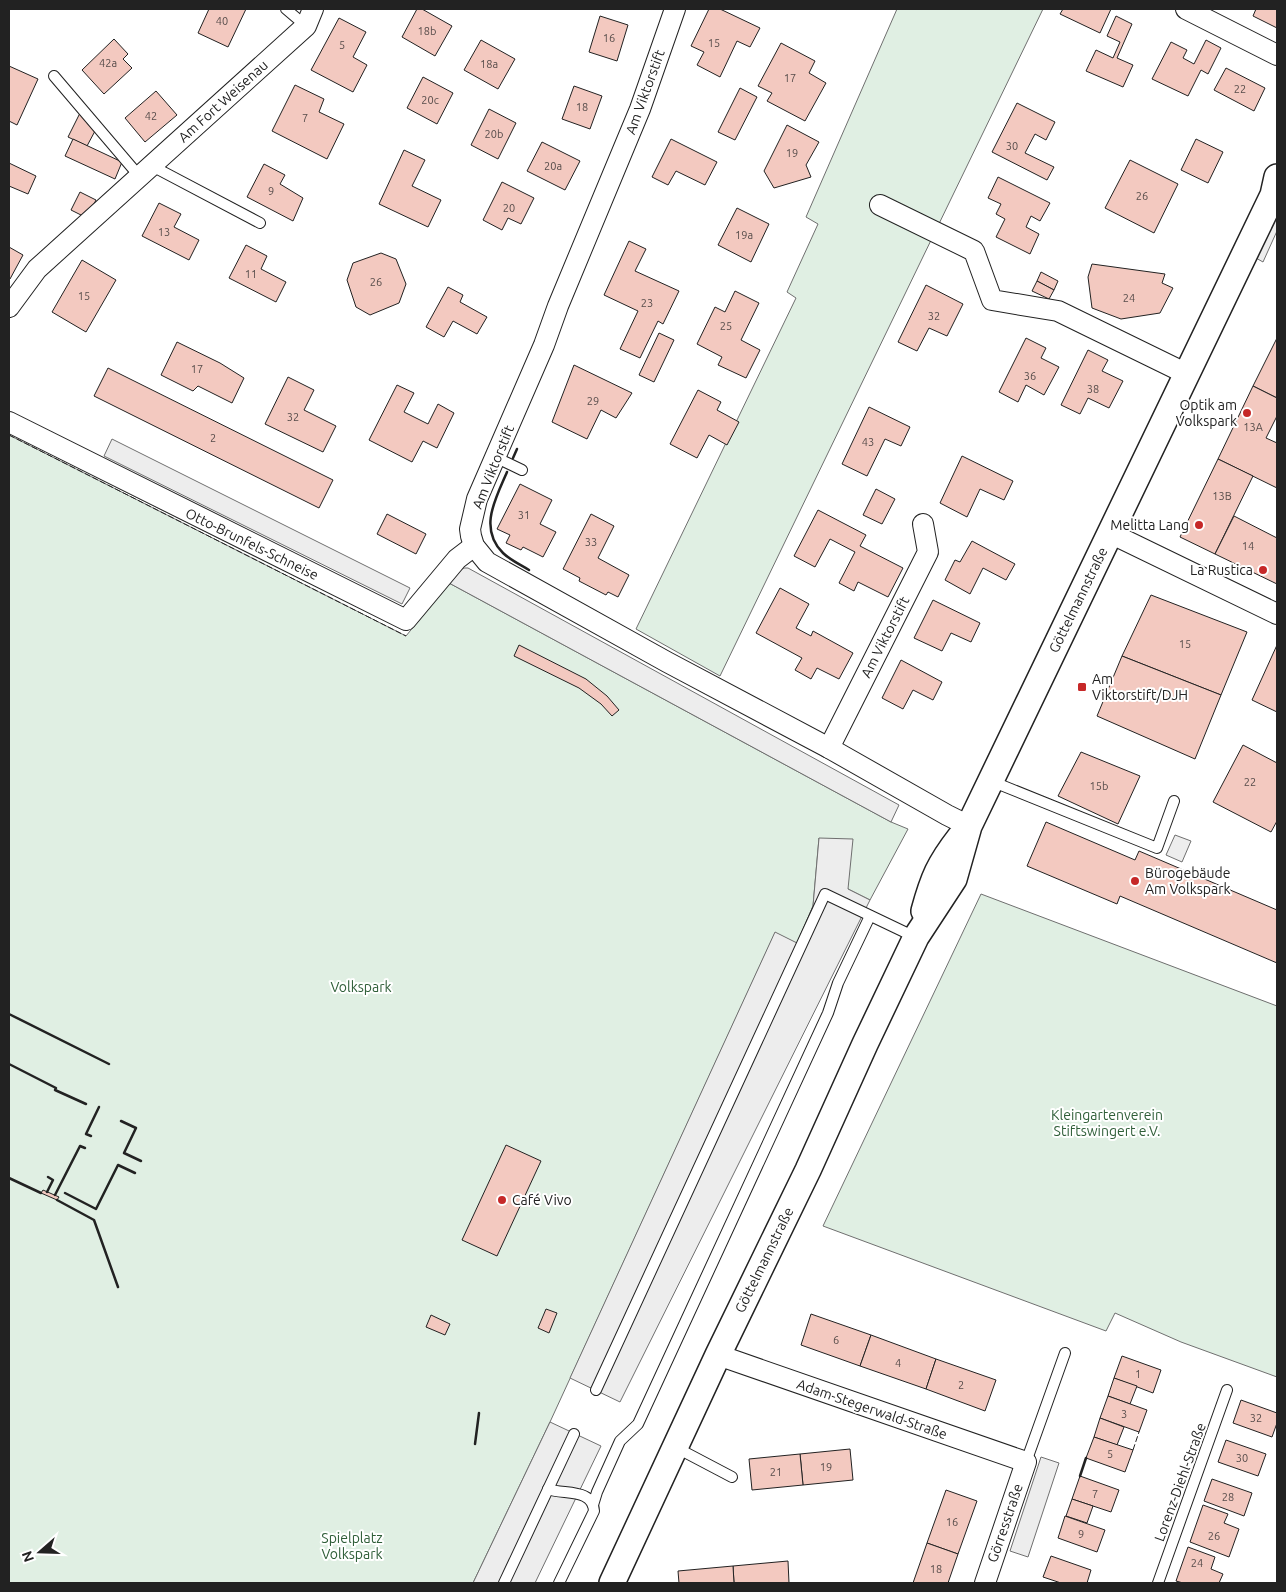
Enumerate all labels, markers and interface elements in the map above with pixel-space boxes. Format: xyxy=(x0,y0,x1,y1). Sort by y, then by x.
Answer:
house number: 40 xyxy=(216,15,228,27)
house number: 18b xyxy=(418,25,436,37)
house number: 16 xyxy=(603,32,615,44)
house number: 15 xyxy=(708,37,720,49)
house number: 5 xyxy=(339,39,345,51)
street label: Am Viktorstift xyxy=(622,47,668,137)
house number: 42a xyxy=(99,57,117,69)
street label: Am Fort Weisenau xyxy=(175,57,271,145)
house number: 18a xyxy=(480,58,498,70)
house number: 17 xyxy=(784,72,796,84)
house number: 22 xyxy=(1234,83,1246,95)
house number: 20c xyxy=(421,94,439,106)
house number: 18 xyxy=(576,101,588,113)
house number: 42 xyxy=(145,110,157,122)
house number: 7 xyxy=(302,112,308,124)
house number: 20b xyxy=(485,128,503,140)
house number: 30 xyxy=(1006,140,1018,152)
house number: 19 xyxy=(786,147,798,159)
house number: 20a xyxy=(544,160,562,172)
house number: 9 xyxy=(268,185,274,197)
house number: 26 xyxy=(1136,190,1148,202)
house number: 20 xyxy=(503,202,515,214)
house number: 13 xyxy=(158,226,170,238)
house number: 19a xyxy=(735,229,753,241)
house number: 11 xyxy=(245,268,257,280)
house number: 26 xyxy=(370,276,382,288)
house number: 15 xyxy=(78,290,90,302)
house number: 24 xyxy=(1123,292,1135,304)
house number: 23 xyxy=(641,297,653,309)
house number: 32 xyxy=(928,310,940,322)
house number: 25 xyxy=(720,320,732,332)
house number: 17 xyxy=(191,363,203,375)
house number: 36 xyxy=(1024,370,1036,382)
house number: 38 xyxy=(1087,383,1099,395)
house number: 29 xyxy=(587,395,599,407)
place label: Optik am Volkspark xyxy=(1176,397,1237,429)
marker: Optik am Volkspark xyxy=(1241,407,1253,419)
house number: 32 xyxy=(287,411,299,423)
house number: 13A xyxy=(1243,421,1264,433)
street label: Am Viktorstift xyxy=(469,422,517,511)
house number: 2 xyxy=(210,432,216,444)
house number: 43 xyxy=(862,436,874,448)
house number: 13B xyxy=(1212,490,1232,502)
street label: Otto-Brunfels-Schneise xyxy=(183,505,321,583)
house number: 31 xyxy=(518,509,530,521)
place label: Melitta Lang xyxy=(1110,517,1189,533)
marker: Melitta Lang xyxy=(1193,519,1205,531)
house number: 33 xyxy=(585,536,597,548)
house number: 14 xyxy=(1242,540,1254,552)
street label: Göttelmannstraße xyxy=(1046,545,1110,655)
place label: La Rustica xyxy=(1190,562,1253,578)
marker: La Rustica xyxy=(1257,564,1269,576)
street label: Am Viktorstift xyxy=(858,593,913,680)
house number: 15 xyxy=(1179,638,1191,650)
place label: Am Viktorstift/DJH xyxy=(1092,671,1188,703)
marker: Am Viktorstift/DJH xyxy=(1076,681,1088,693)
house number: 22 xyxy=(1244,776,1256,788)
house number: 15b xyxy=(1090,780,1108,792)
place label: Bürogebäude Am Volkspark xyxy=(1145,865,1231,897)
marker: Bürogebäude Am Volkspark xyxy=(1129,875,1141,887)
park label: Volkspark xyxy=(330,979,392,995)
park label: Kleingartenverein Stiftswingert e.V. xyxy=(1051,1107,1163,1139)
place label: Café Vivo xyxy=(512,1192,572,1208)
marker: Café Vivo xyxy=(496,1194,508,1206)
street label: Göttelmannstraße xyxy=(732,1205,796,1315)
house number: 6 xyxy=(833,1334,839,1346)
house number: 4 xyxy=(895,1357,901,1369)
house number: 1 xyxy=(1135,1368,1141,1380)
street label: Adam-Stegerwald-Straße xyxy=(795,1376,949,1442)
house number: 2 xyxy=(958,1379,964,1391)
house number: 3 xyxy=(1121,1408,1127,1420)
house number: 32 xyxy=(1250,1412,1262,1424)
street label: Lorenz-Diehl-Straße xyxy=(1151,1421,1209,1543)
house number: 5 xyxy=(1107,1448,1113,1460)
house number: 30 xyxy=(1236,1452,1248,1464)
house number: 19 xyxy=(820,1461,832,1473)
house number: 21 xyxy=(770,1466,782,1478)
street label: Görresstraße xyxy=(984,1482,1026,1564)
house number: 7 xyxy=(1092,1488,1098,1500)
house number: 28 xyxy=(1222,1491,1234,1503)
house number: 16 xyxy=(946,1516,958,1528)
north arrow xyxy=(15,1527,65,1577)
house number: 9 xyxy=(1078,1528,1084,1540)
park label: Spielplatz Volkspark xyxy=(321,1530,383,1562)
house number: 26 xyxy=(1208,1530,1220,1542)
text: N xyxy=(18,1549,37,1564)
house number: 24 xyxy=(1191,1557,1203,1569)
house number: 18 xyxy=(930,1563,942,1575)

